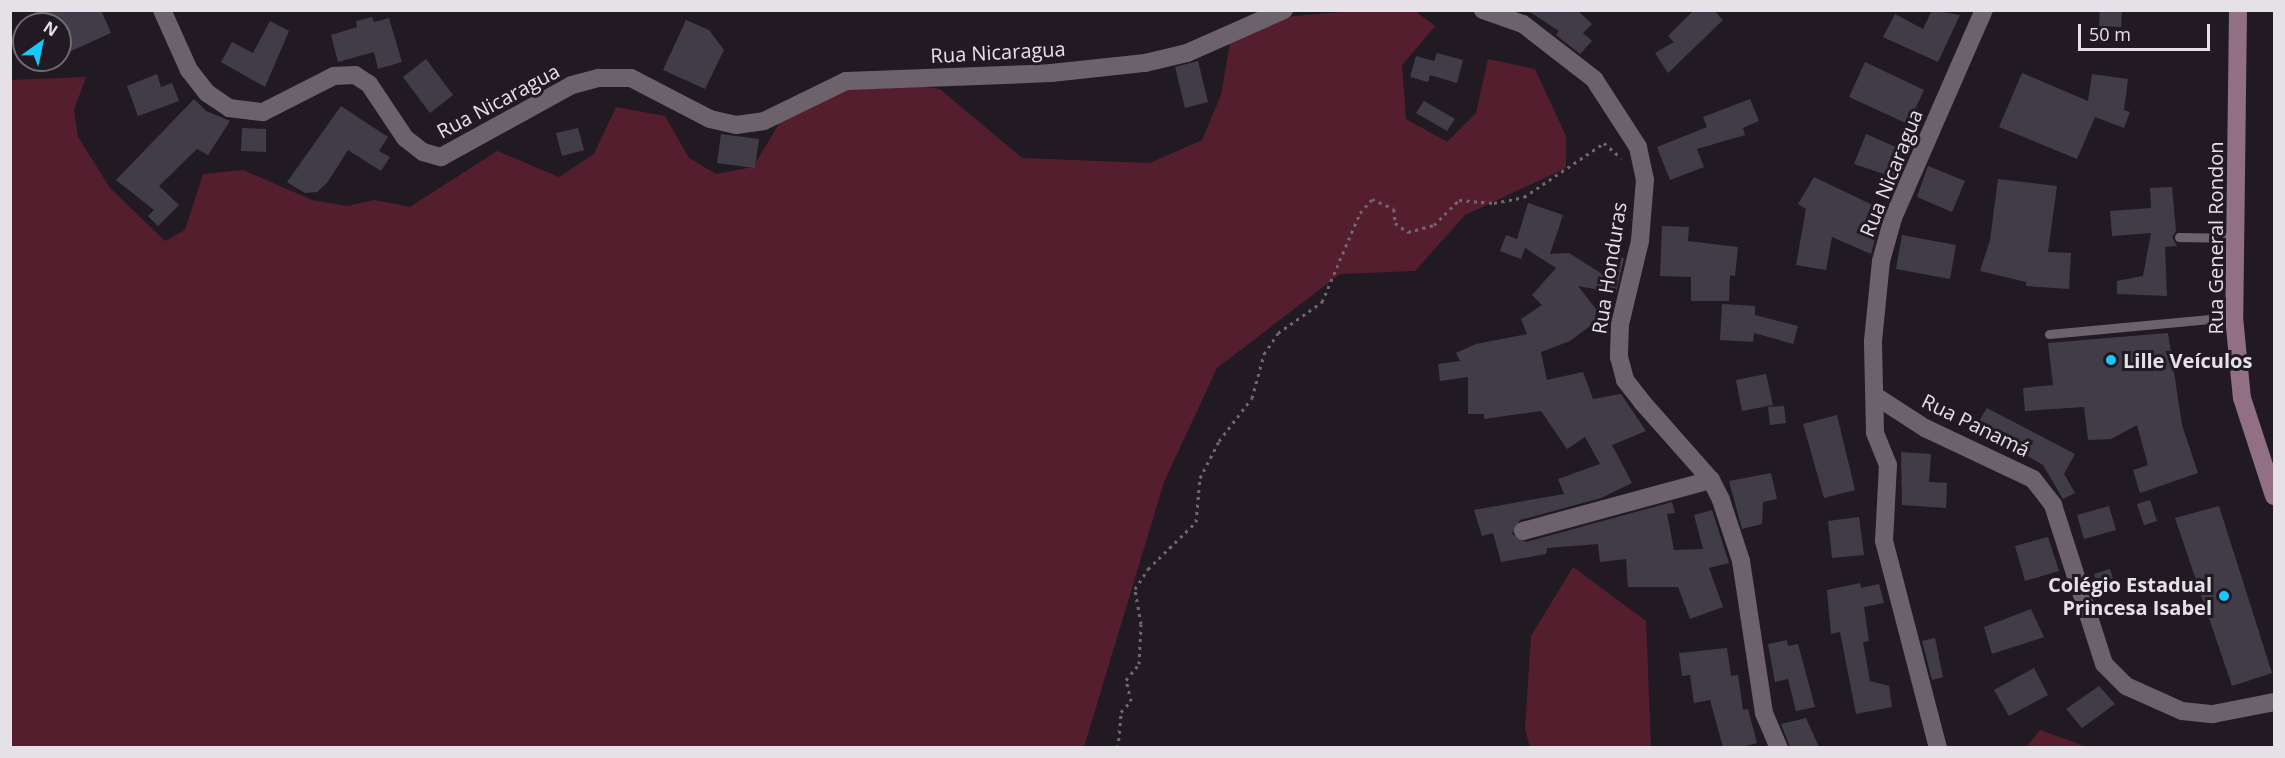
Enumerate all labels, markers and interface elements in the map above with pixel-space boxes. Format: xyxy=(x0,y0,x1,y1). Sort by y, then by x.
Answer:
north arrow xyxy=(12,12,72,72)
scale bar xyxy=(2081,12,2213,50)
text: N xyxy=(39,16,62,41)
text: 50 m xyxy=(2089,22,2131,46)
street label: Rua Nicaragua xyxy=(930,36,1066,68)
street label: Rua Nicaragua xyxy=(433,59,563,143)
street label: Rua Nicaragua xyxy=(1855,106,1927,240)
street label: Rua General Rondon xyxy=(2203,142,2227,334)
street label: Rua Honduras xyxy=(1587,200,1631,336)
place label: Lille Veículos xyxy=(2123,348,2252,372)
marker: Lille Veículos xyxy=(2104,353,2118,367)
street label: Rua Panamá xyxy=(1918,389,2034,461)
place label: Colégio Estadual Princesa Isabel xyxy=(2048,572,2212,619)
marker: Colégio Estadual Princesa Isabel xyxy=(2217,589,2231,603)

